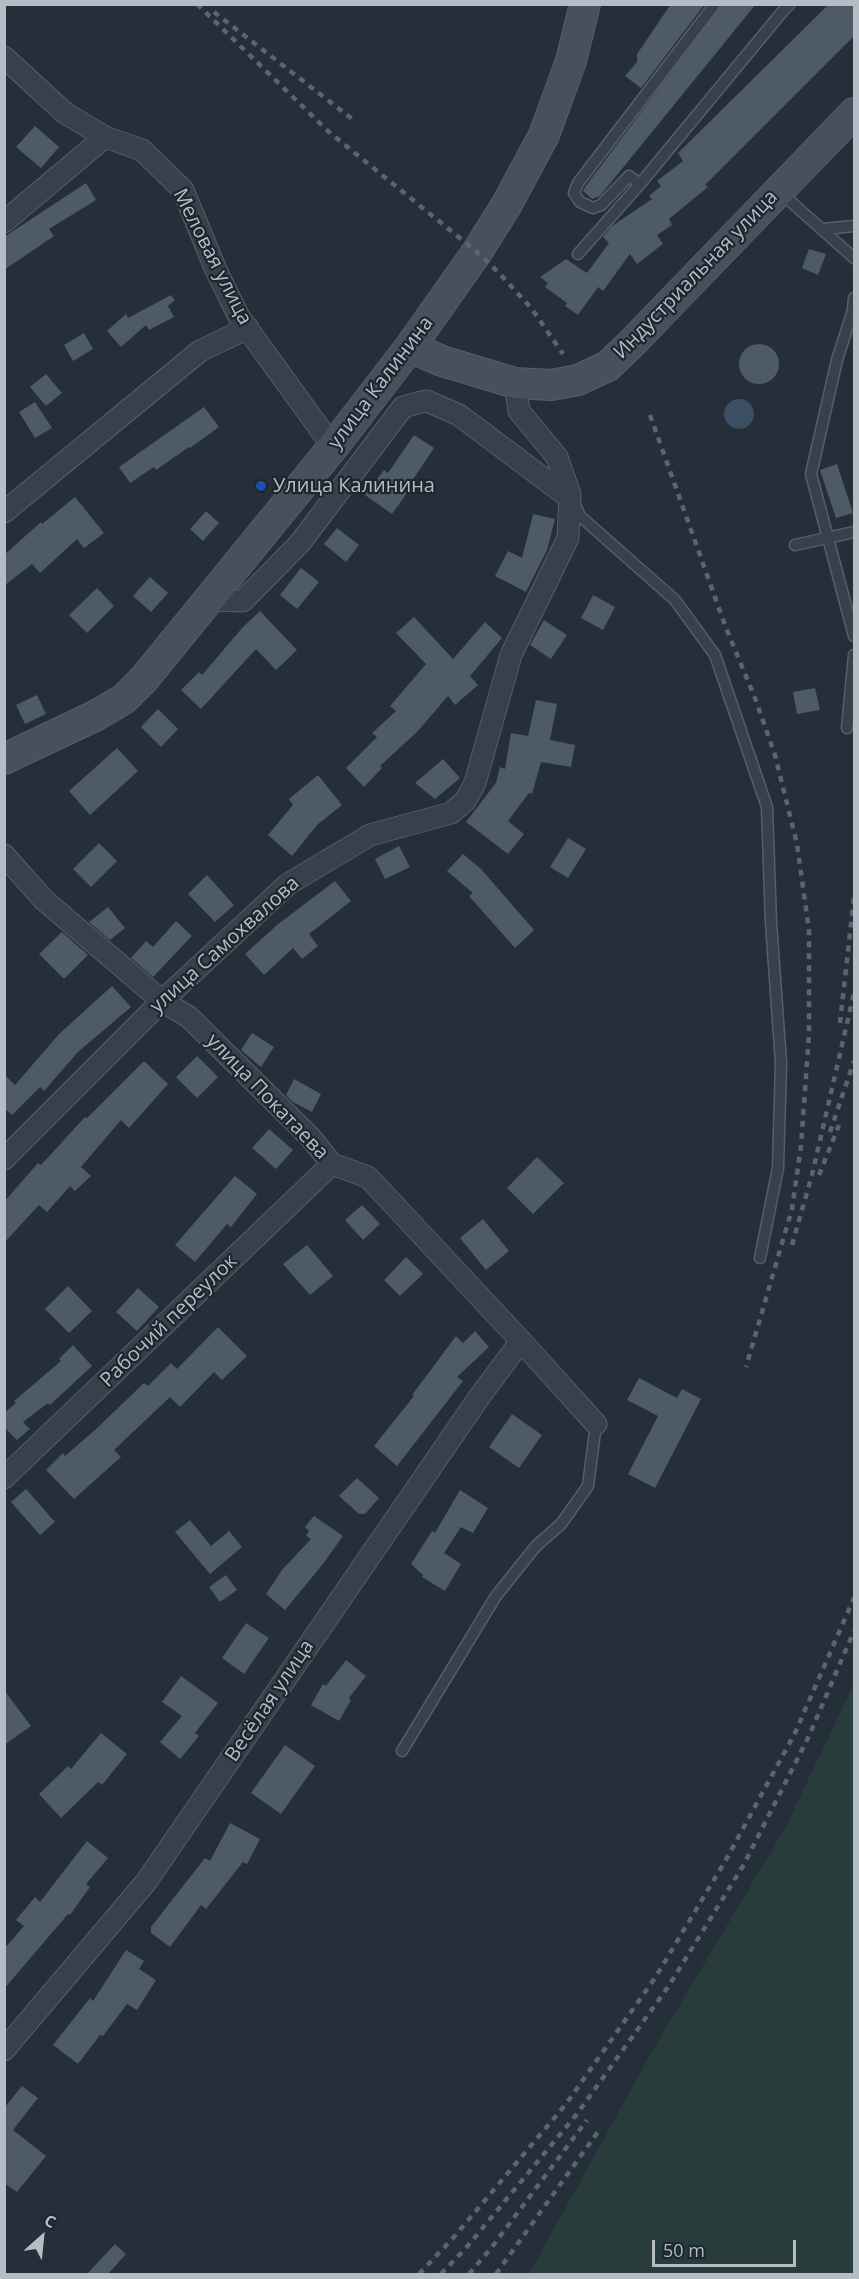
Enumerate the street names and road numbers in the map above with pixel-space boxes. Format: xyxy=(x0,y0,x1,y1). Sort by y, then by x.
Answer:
street label: Меловая улица xyxy=(167,185,257,329)
street label: Индустриальная улица xyxy=(609,186,783,364)
street label: улица Калинина xyxy=(323,312,439,454)
street label: улица Самохвалова xyxy=(145,872,305,1018)
street label: улица Покатаева xyxy=(201,1029,333,1165)
street label: Рабочий переулок xyxy=(96,1250,242,1392)
street label: Весёлая улица xyxy=(220,1636,320,1766)

